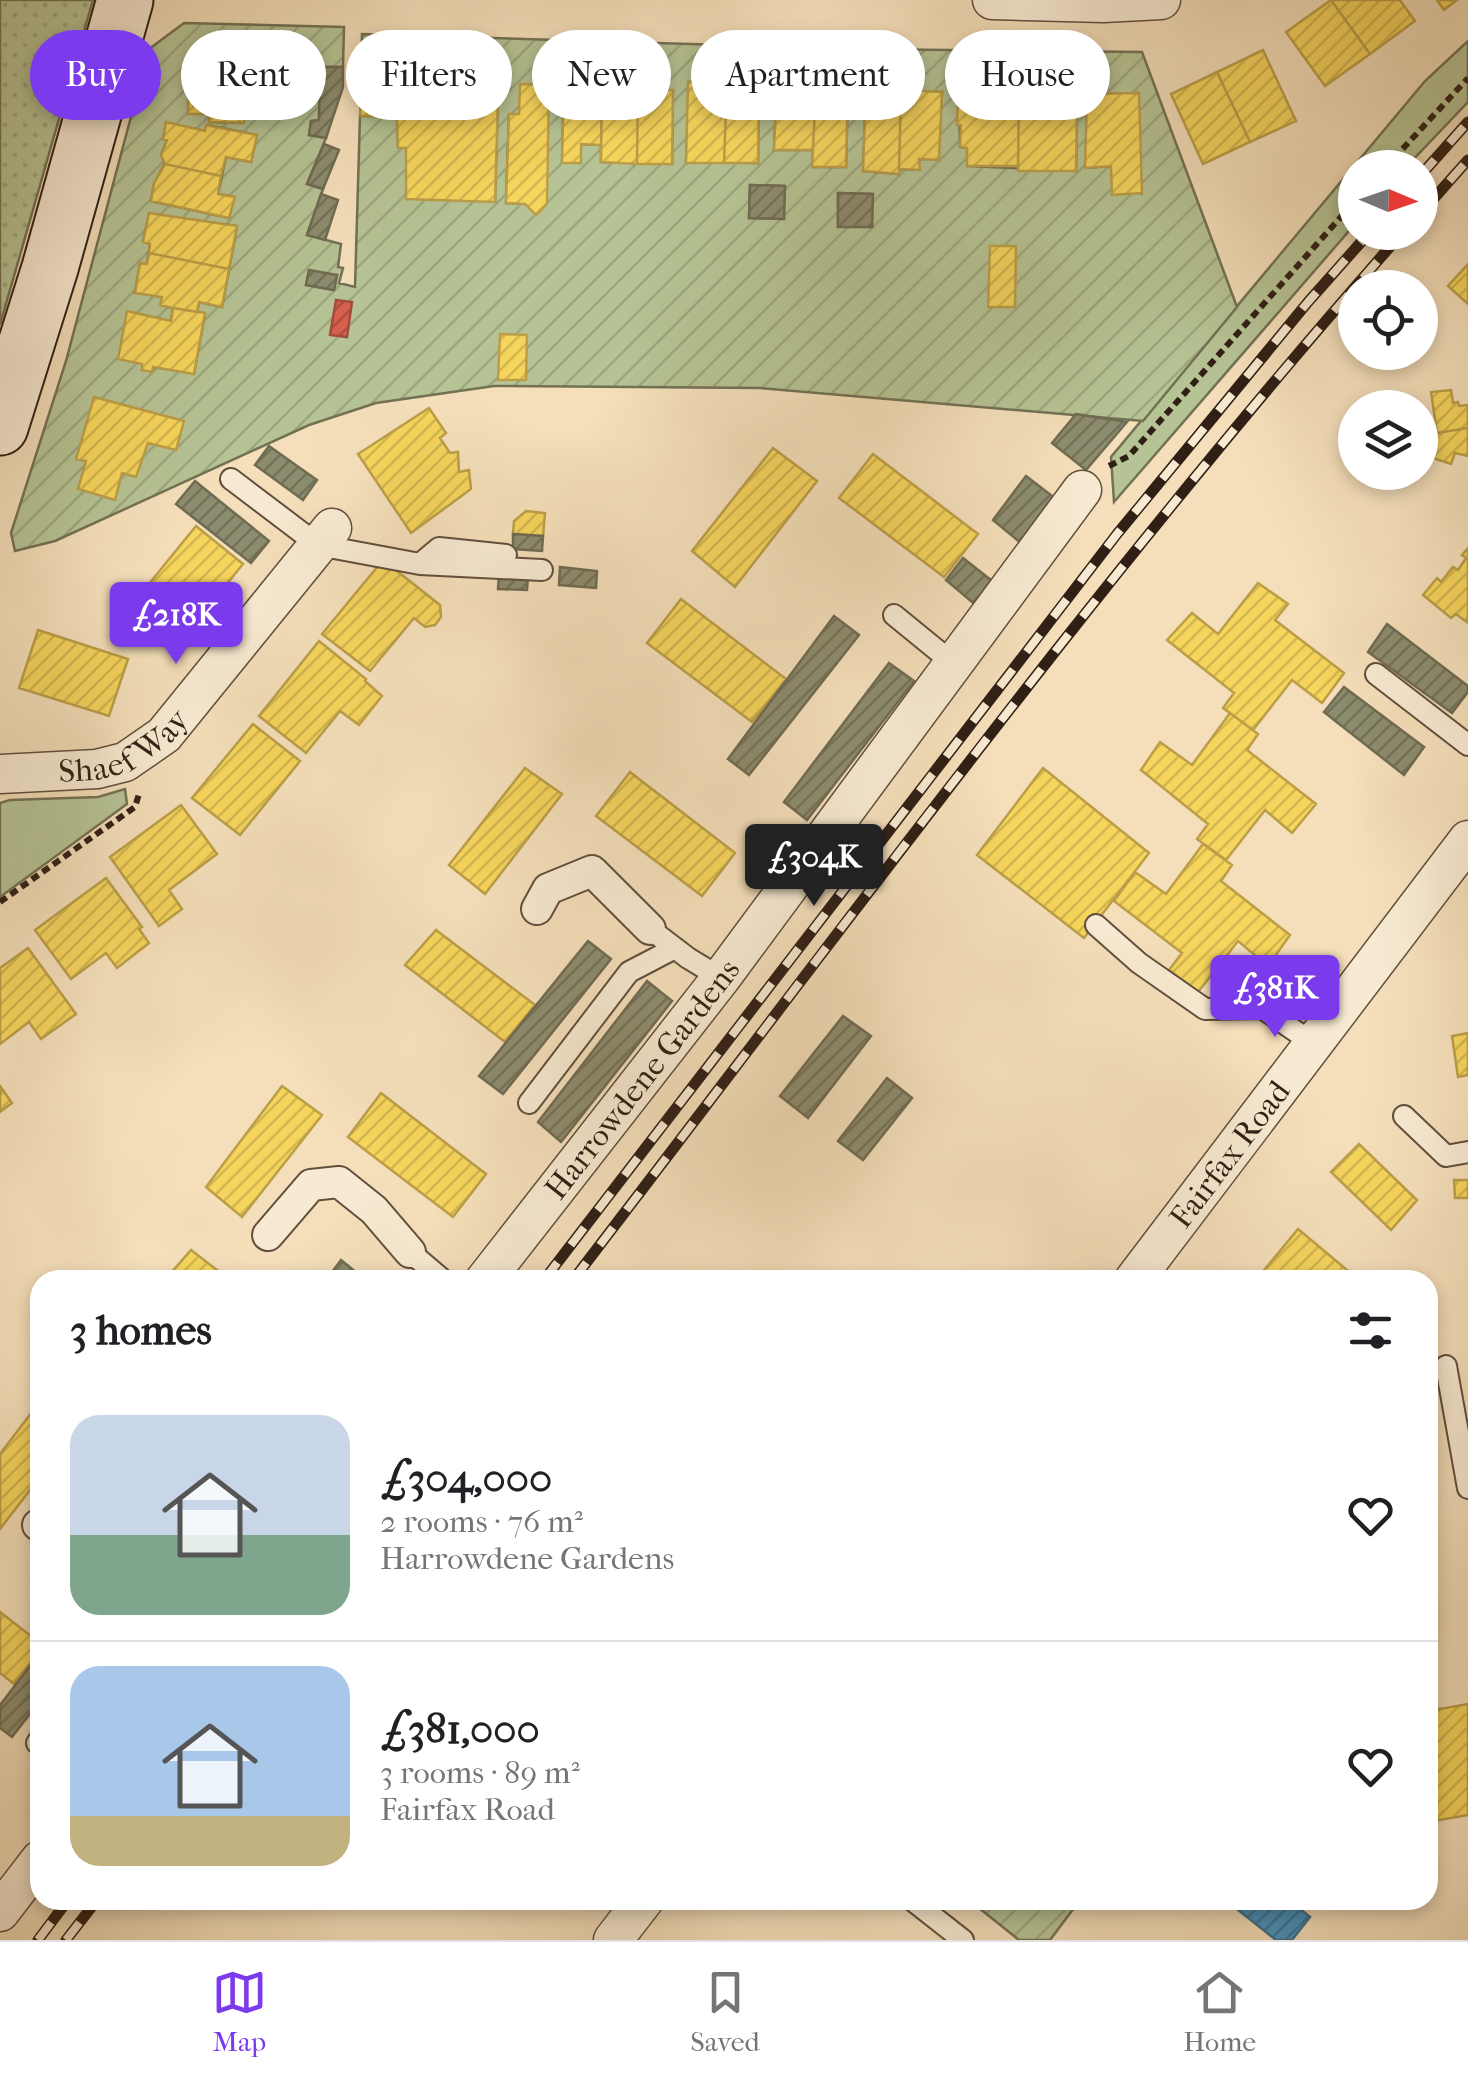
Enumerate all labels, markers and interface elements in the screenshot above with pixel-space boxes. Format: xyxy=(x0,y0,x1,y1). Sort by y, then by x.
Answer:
chip: Buy xyxy=(30,30,161,120)
chip: Rent xyxy=(181,30,326,120)
chip: Filters xyxy=(346,30,512,120)
chip: New xyxy=(532,30,671,120)
chip: Apartment xyxy=(691,30,925,120)
chip: House xyxy=(945,30,1110,120)
north arrow xyxy=(1338,150,1438,250)
map controls xyxy=(1338,150,1438,490)
button: locate xyxy=(1338,270,1438,370)
button: layers xyxy=(1338,390,1438,490)
pin: £218K xyxy=(106,582,246,667)
text: £218K xyxy=(132,596,220,633)
street label: Shaef Way xyxy=(57,701,197,790)
pin: £304K xyxy=(744,824,884,909)
text: £304K xyxy=(767,838,861,875)
street label: Harrowdene Gardens xyxy=(537,952,748,1207)
pin: £381K xyxy=(1205,955,1345,1040)
text: £381K xyxy=(1232,969,1318,1006)
street label: Fairfax Road xyxy=(1162,1073,1298,1235)
icon: filters xyxy=(1343,1303,1398,1358)
text: 3 homes xyxy=(70,1306,212,1355)
text: £304,000 xyxy=(380,1454,552,1503)
icon: home xyxy=(150,1455,270,1575)
icon: heart xyxy=(1343,1488,1398,1543)
text: 2 rooms · 76 m² xyxy=(380,1503,583,1540)
text: Harrowdene Gardens xyxy=(380,1540,674,1577)
text: £381,000 xyxy=(380,1705,540,1754)
icon: home xyxy=(150,1706,270,1826)
icon: heart xyxy=(1343,1739,1398,1794)
text: 3 rooms · 89 m² xyxy=(380,1754,580,1791)
text: Fairfax Road xyxy=(380,1791,555,1828)
tab: Map xyxy=(212,1965,267,2058)
tab: Saved xyxy=(690,1965,760,2058)
tab: Home xyxy=(1183,1965,1256,2058)

